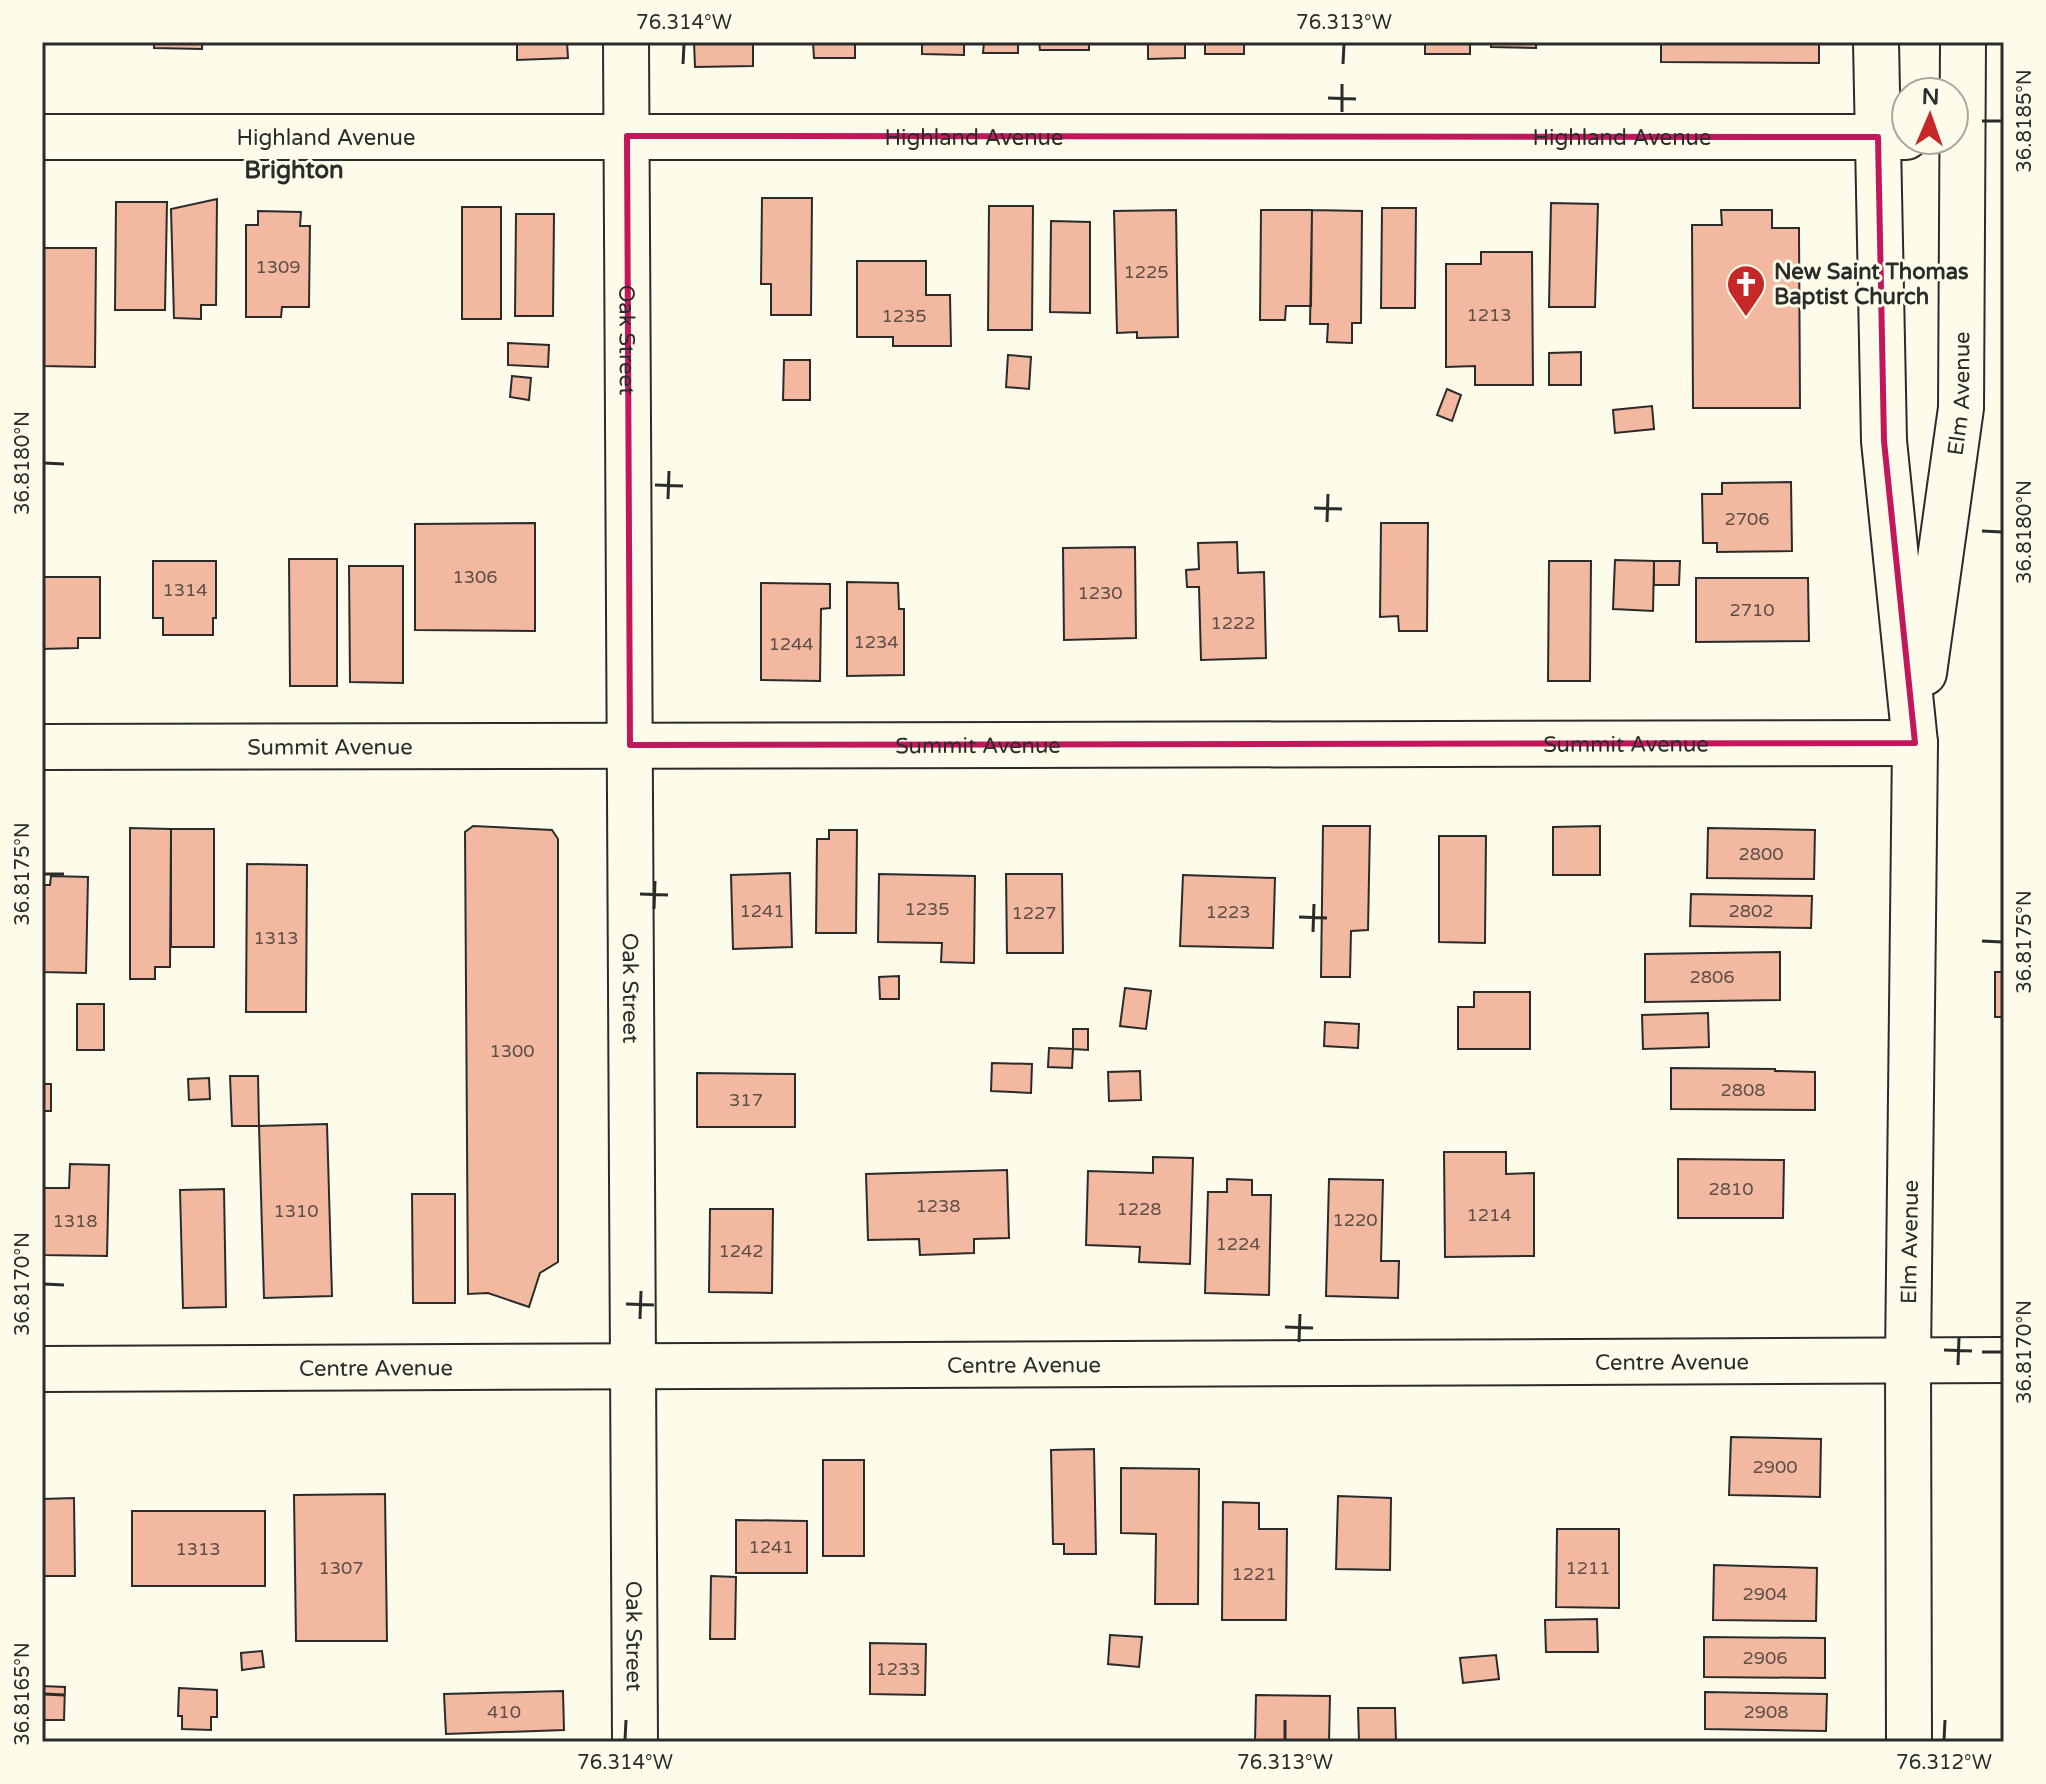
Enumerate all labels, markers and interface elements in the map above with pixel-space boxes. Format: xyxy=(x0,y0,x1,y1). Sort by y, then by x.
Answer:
text: 76.314°W xyxy=(636,11,732,35)
text: 76.313°W xyxy=(1296,11,1392,35)
text: 36.8185°N xyxy=(2013,69,2037,173)
north arrow xyxy=(1890,76,1970,156)
text: N xyxy=(1921,84,1940,110)
street label: Highland Avenue xyxy=(237,125,415,151)
street label: Highland Avenue xyxy=(885,125,1063,151)
street label: Highland Avenue xyxy=(1533,125,1711,151)
district label: Brighton xyxy=(244,156,344,185)
house number: 1309 xyxy=(255,256,301,278)
place label: New Saint Thomas Baptist Church xyxy=(1774,259,1969,310)
house number: 1225 xyxy=(1123,261,1169,283)
church icon: New Saint Thomas Baptist Church xyxy=(1725,263,1767,318)
street label: Oak Street xyxy=(613,285,640,395)
house number: 1213 xyxy=(1466,304,1512,326)
house number: 1235 xyxy=(881,305,927,327)
street label: Elm Avenue xyxy=(1943,331,1975,457)
text: 36.8180°N xyxy=(11,411,35,515)
text: 36.8180°N xyxy=(2013,480,2037,584)
house number: 2706 xyxy=(1724,508,1770,530)
house number: 1306 xyxy=(452,566,498,588)
house number: 1314 xyxy=(162,579,208,601)
house number: 1230 xyxy=(1077,582,1123,604)
house number: 2710 xyxy=(1729,599,1775,621)
house number: 1222 xyxy=(1210,612,1256,634)
house number: 1234 xyxy=(853,631,899,653)
house number: 1244 xyxy=(768,633,814,655)
street label: Summit Avenue xyxy=(1543,731,1709,758)
street label: Summit Avenue xyxy=(895,733,1061,759)
street label: Summit Avenue xyxy=(247,734,413,761)
text: 36.8175°N xyxy=(11,822,35,926)
house number: 2800 xyxy=(1738,843,1784,865)
text: 36.8175°N xyxy=(2013,890,2037,994)
house number: 1235 xyxy=(904,898,950,920)
house number: 1241 xyxy=(739,900,785,922)
house number: 2802 xyxy=(1728,900,1774,922)
house number: 1223 xyxy=(1205,901,1251,923)
house number: 1227 xyxy=(1011,902,1057,924)
house number: 1313 xyxy=(253,927,299,949)
street label: Oak Street xyxy=(617,933,643,1043)
house number: 2806 xyxy=(1689,966,1735,988)
house number: 1300 xyxy=(489,1040,535,1062)
house number: 2808 xyxy=(1720,1079,1766,1101)
house number: 317 xyxy=(729,1089,763,1111)
house number: 2810 xyxy=(1708,1178,1754,1200)
street label: Elm Avenue xyxy=(1896,1180,1924,1304)
house number: 1238 xyxy=(915,1195,961,1217)
house number: 1228 xyxy=(1116,1198,1162,1220)
house number: 1310 xyxy=(273,1200,319,1222)
house number: 1214 xyxy=(1466,1204,1512,1226)
house number: 1220 xyxy=(1332,1209,1378,1231)
house number: 1318 xyxy=(52,1210,98,1232)
text: 36.8170°N xyxy=(11,1232,35,1336)
house number: 1224 xyxy=(1215,1233,1261,1255)
house number: 1242 xyxy=(718,1240,764,1262)
text: 36.8170°N xyxy=(2013,1300,2037,1404)
street label: Centre Avenue xyxy=(1595,1349,1749,1376)
street label: Centre Avenue xyxy=(947,1352,1101,1379)
street label: Centre Avenue xyxy=(299,1355,453,1382)
house number: 2900 xyxy=(1752,1456,1798,1478)
house number: 1241 xyxy=(748,1536,794,1558)
house number: 1313 xyxy=(175,1538,221,1560)
house number: 1307 xyxy=(318,1557,364,1579)
house number: 1211 xyxy=(1565,1557,1611,1579)
house number: 1221 xyxy=(1231,1563,1277,1585)
street label: Oak Street xyxy=(620,1581,647,1691)
house number: 2904 xyxy=(1742,1583,1788,1605)
text: 36.8165°N xyxy=(11,1642,35,1746)
house number: 2906 xyxy=(1742,1647,1788,1669)
house number: 1233 xyxy=(875,1658,921,1680)
house number: 410 xyxy=(487,1701,521,1723)
house number: 2908 xyxy=(1743,1701,1789,1723)
text: 76.314°W xyxy=(577,1751,673,1775)
text: 76.313°W xyxy=(1237,1751,1333,1775)
text: 76.312°W xyxy=(1896,1751,1992,1775)

